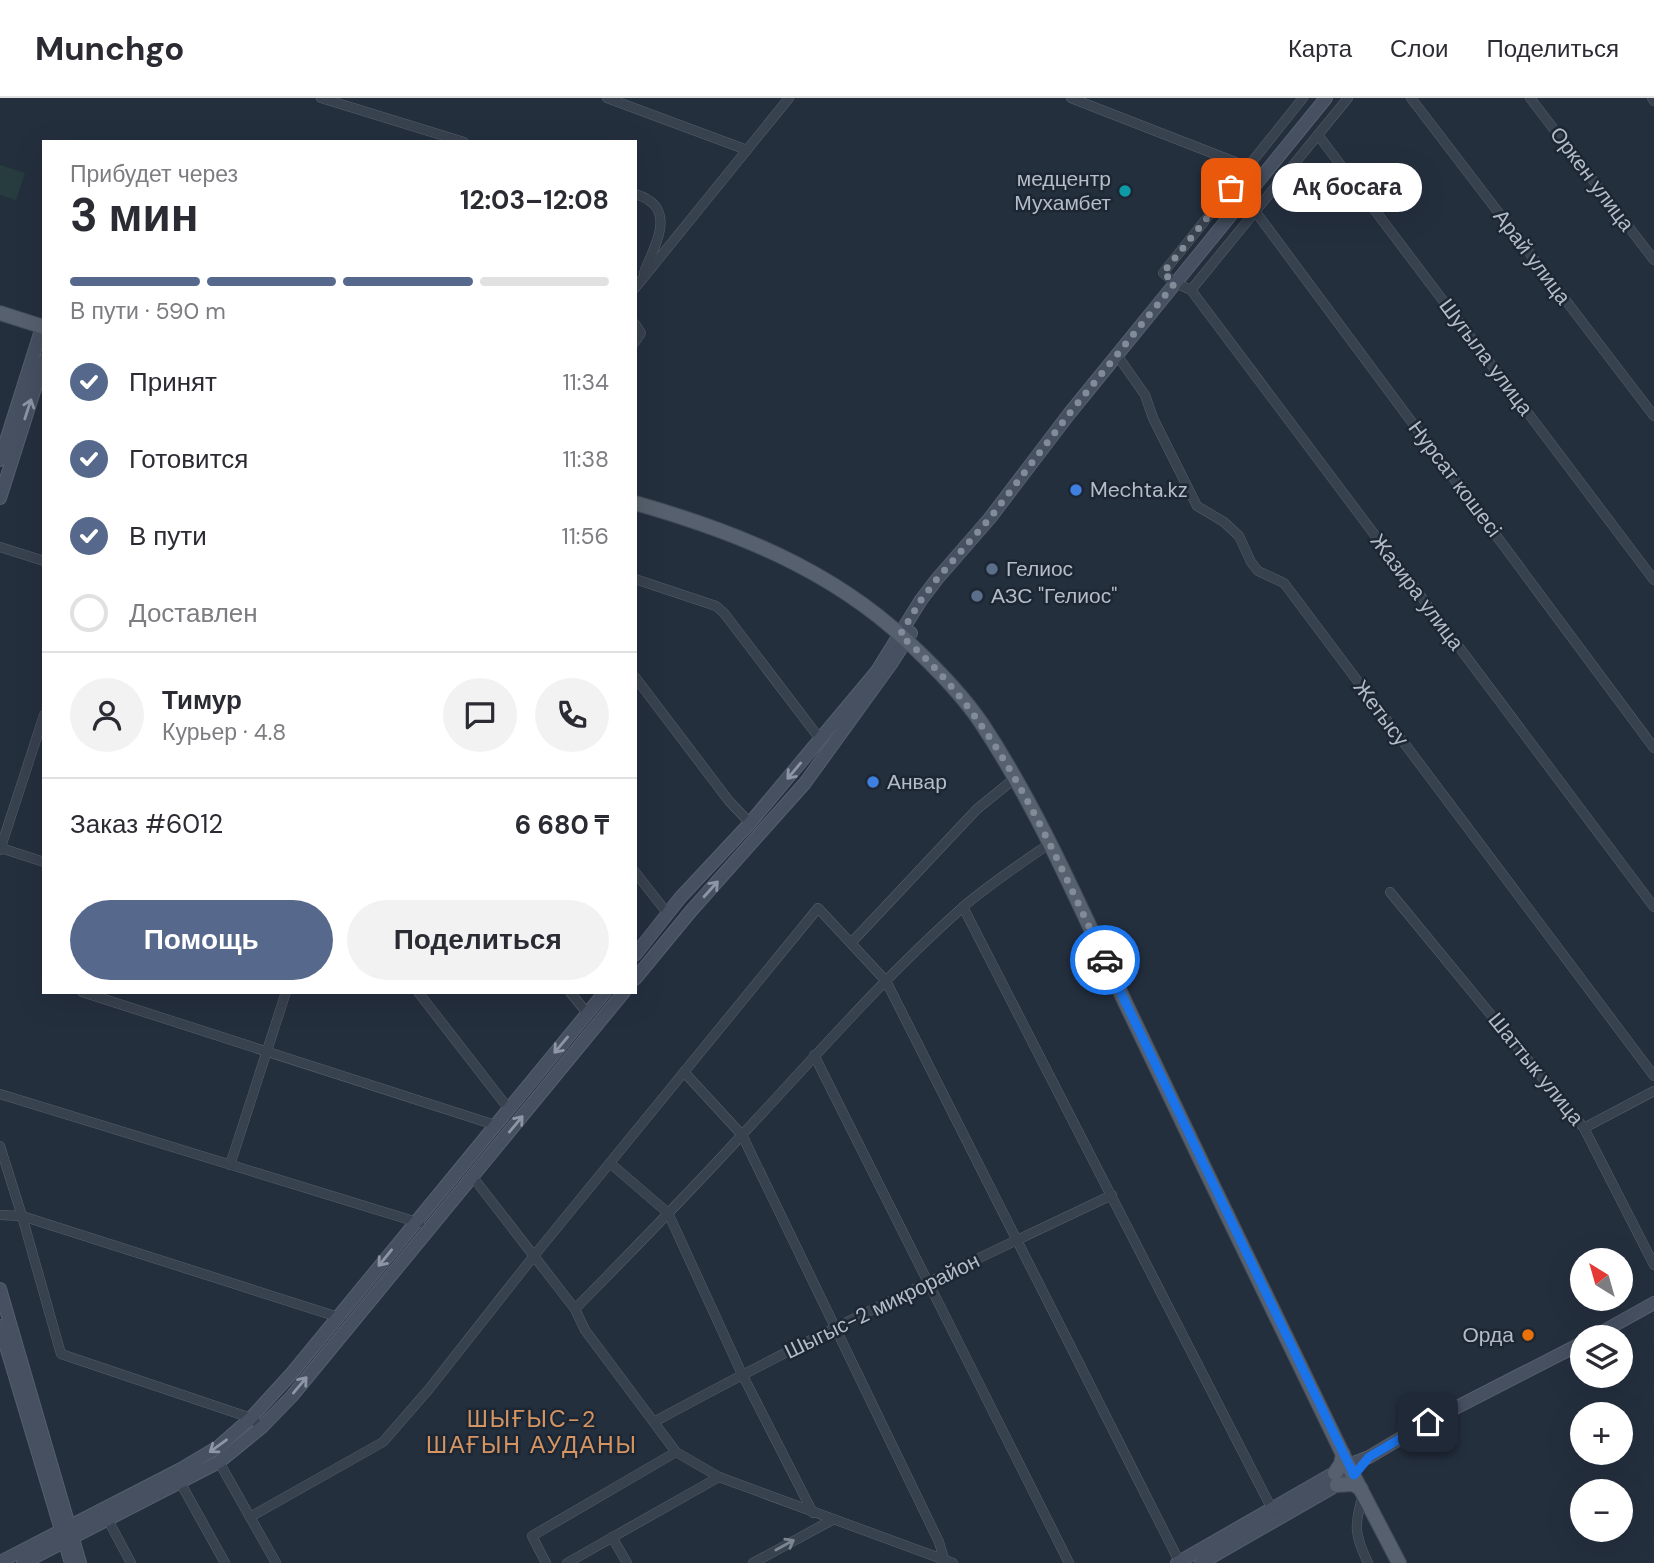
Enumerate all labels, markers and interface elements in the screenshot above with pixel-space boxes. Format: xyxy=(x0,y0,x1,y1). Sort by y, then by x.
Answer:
text: Munchgo xyxy=(35,27,185,70)
text: Карта xyxy=(1288,33,1352,64)
text: Слои xyxy=(1390,33,1448,64)
text: Поделиться xyxy=(1486,33,1619,64)
street label: Оркен улица xyxy=(1543,121,1641,237)
pin xyxy=(1201,158,1261,218)
text: Прибудет через xyxy=(70,159,238,189)
callout: Ақ босаға xyxy=(1273,164,1424,212)
place label: медцентр Мухамбет xyxy=(1014,165,1111,217)
icon: bag xyxy=(1212,169,1250,207)
text: Ақ босаға xyxy=(1292,172,1402,202)
text: 12:03–12:08 xyxy=(460,183,609,217)
marker: медцентр Мухамбет xyxy=(1117,183,1133,199)
text: 3 мин xyxy=(70,185,199,245)
street label: Арай улица xyxy=(1487,204,1577,311)
street label: Шугыла улица xyxy=(1433,293,1539,421)
text: В пути · 590 m xyxy=(70,296,226,326)
icon: check xyxy=(70,363,108,401)
text: Принят xyxy=(129,365,217,399)
text: 11:34 xyxy=(562,367,609,397)
one-way arrow xyxy=(23,399,35,421)
street label: Нурсат кошесi xyxy=(1402,415,1508,543)
icon: check xyxy=(70,440,108,478)
text: Готовится xyxy=(129,442,248,476)
text: 11:38 xyxy=(562,444,609,474)
place label: Mechta.kz xyxy=(1090,476,1188,504)
marker: Mechta.kz xyxy=(1068,482,1084,498)
icon: check xyxy=(70,517,108,555)
text: В пути xyxy=(129,519,207,553)
text: 11:56 xyxy=(562,521,609,551)
street label: Жазира улица xyxy=(1364,528,1470,656)
place label: Гелиос xyxy=(1006,555,1073,583)
marker: Гелиос xyxy=(984,561,1000,577)
place label: АЗС "Гелиос" xyxy=(991,582,1117,610)
marker: АЗС "Гелиос" xyxy=(969,588,985,604)
text: Доставлен xyxy=(129,596,258,630)
street label: Жетысу xyxy=(1347,674,1415,752)
button: person xyxy=(70,678,144,752)
button: chat xyxy=(443,678,517,752)
button: phone xyxy=(535,678,609,752)
text: Тимур xyxy=(162,683,242,717)
text: Курьер · 4.8 xyxy=(162,717,286,747)
one-way arrow xyxy=(786,761,801,779)
place label: Анвар xyxy=(887,768,947,796)
marker: Анвар xyxy=(865,774,881,790)
text: Заказ #6012 xyxy=(70,807,223,841)
text: 6 680 ₸ xyxy=(515,808,609,842)
one-way arrow xyxy=(703,880,719,898)
button: Помощь xyxy=(70,900,333,980)
button: Поделиться xyxy=(347,900,609,980)
courier xyxy=(1070,925,1140,995)
icon: car xyxy=(1086,941,1124,979)
street label: Шаттык улица xyxy=(1482,1007,1590,1131)
one-way arrow xyxy=(553,1036,569,1054)
one-way arrow xyxy=(508,1115,524,1133)
street label: Шыгыс-2 микрорайон xyxy=(780,1247,984,1365)
north arrow xyxy=(1570,1248,1633,1311)
map controls xyxy=(1570,1248,1633,1542)
one-way arrow xyxy=(378,1249,393,1267)
place label: Орда xyxy=(1463,1321,1514,1349)
button: layers xyxy=(1570,1325,1633,1388)
marker: Орда xyxy=(1520,1327,1536,1343)
one-way arrow xyxy=(292,1377,308,1395)
pin xyxy=(1398,1392,1458,1452)
button: + xyxy=(1570,1402,1633,1465)
icon: home xyxy=(1409,1403,1447,1441)
district label: ШЫҒЫС-2 ШАҒЫН АУДАНЫ xyxy=(426,1404,638,1460)
one-way arrow xyxy=(209,1438,228,1453)
button: − xyxy=(1570,1479,1633,1542)
one-way arrow xyxy=(774,1538,795,1551)

